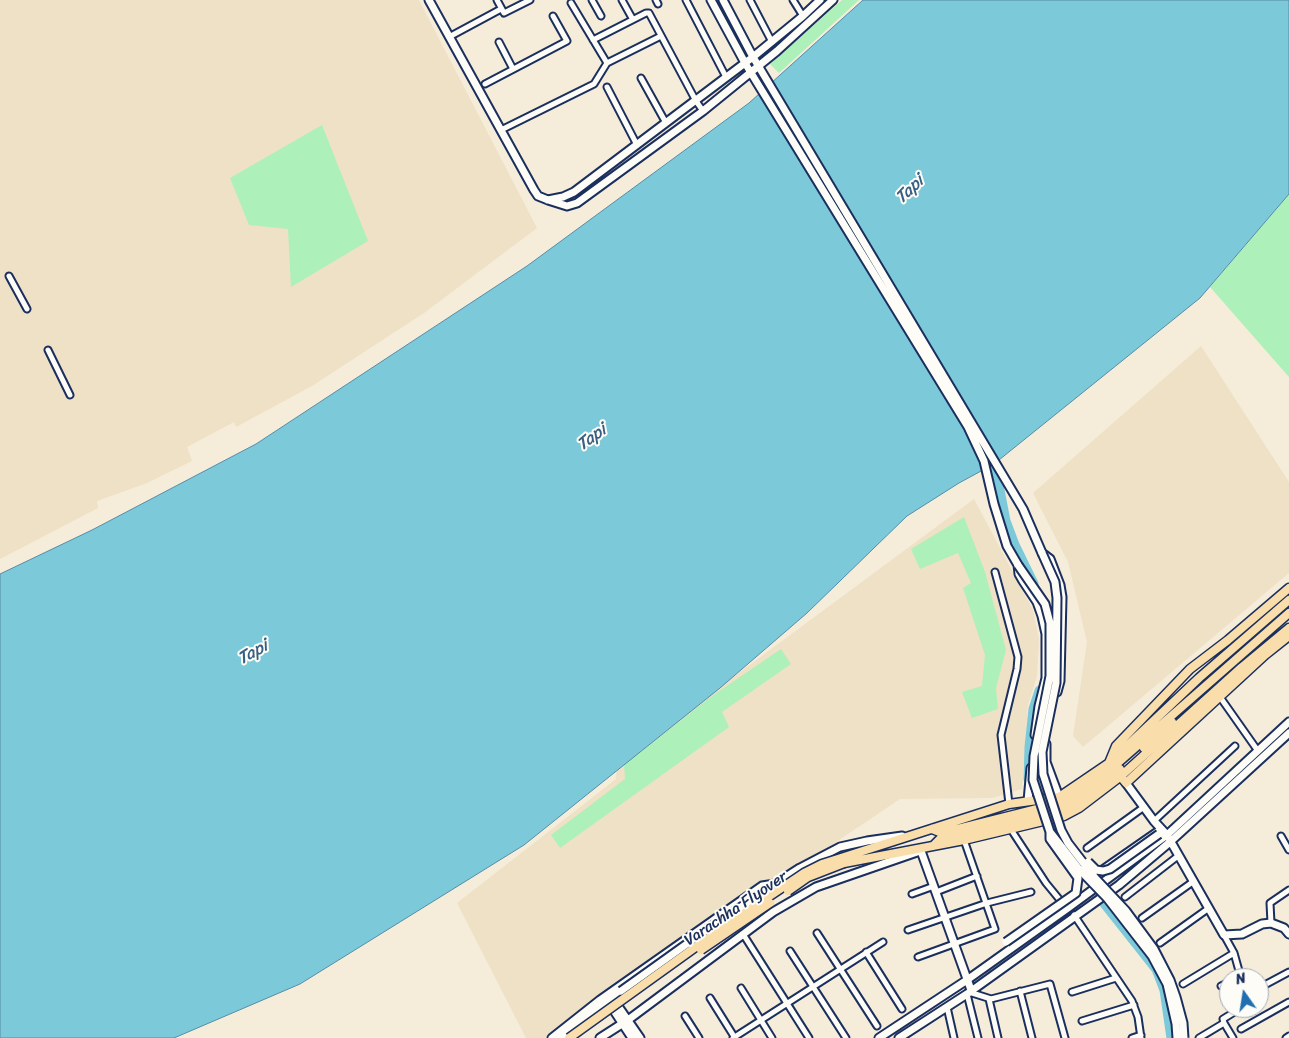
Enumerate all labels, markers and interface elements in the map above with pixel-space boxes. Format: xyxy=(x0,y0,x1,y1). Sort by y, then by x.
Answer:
water label: Tapi xyxy=(891,171,929,209)
water label: Tapi xyxy=(573,420,611,456)
water label: Tapi xyxy=(234,636,272,670)
street label: Varachha Flyover xyxy=(681,868,791,950)
text: N xyxy=(1233,966,1248,992)
north arrow xyxy=(1219,968,1269,1018)

